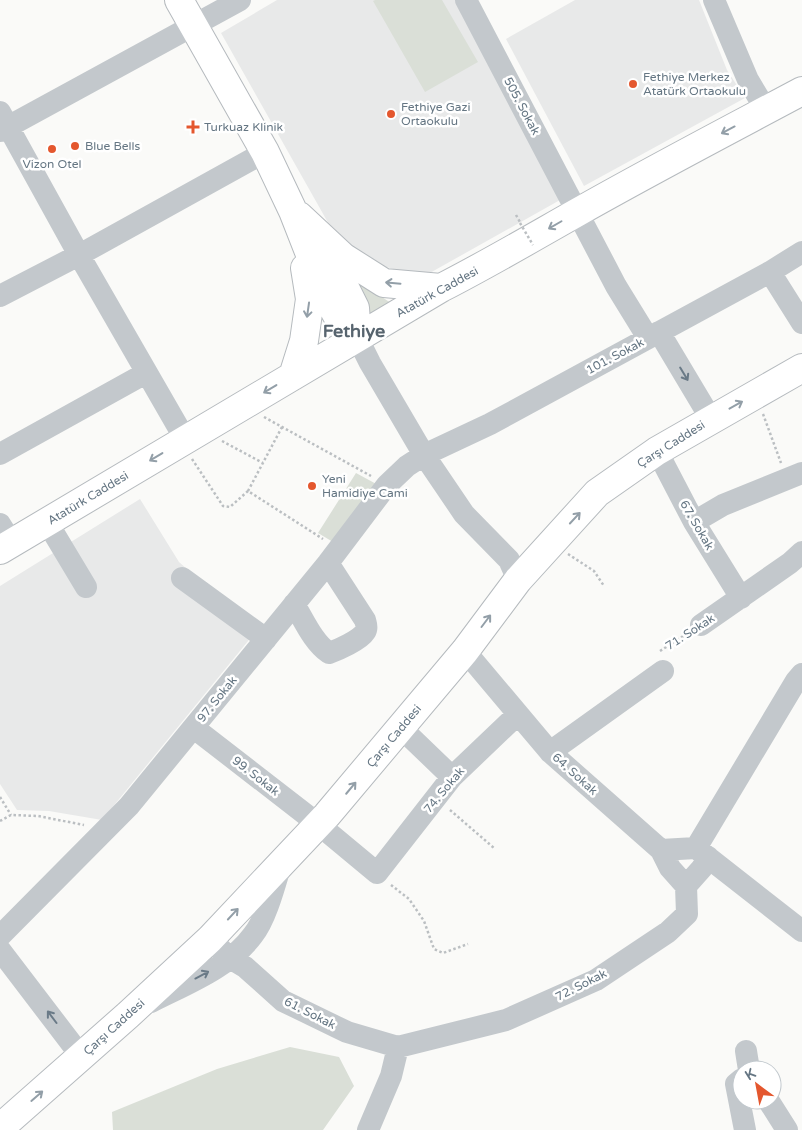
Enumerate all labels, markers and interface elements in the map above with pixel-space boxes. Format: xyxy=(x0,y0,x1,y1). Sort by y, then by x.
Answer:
place label: Fethiye Merkez Atatürk Ortaokulu xyxy=(643,70,746,98)
street label: 505. Sokak xyxy=(501,75,543,138)
marker: Fethiye Merkez Atatürk Ortaokulu xyxy=(627,78,639,90)
place label: Fethiye Gazi Ortaokulu xyxy=(401,100,471,128)
marker: Fethiye Gazi Ortaokulu xyxy=(385,108,397,120)
marker: Turkuaz Klinik xyxy=(186,120,200,134)
place label: Turkuaz Klinik xyxy=(204,120,283,134)
one-way arrow xyxy=(721,126,736,135)
place label: Blue Bells xyxy=(85,139,140,153)
marker: Blue Bells xyxy=(69,140,81,152)
marker: Vizon Otel xyxy=(46,143,58,155)
place label: Vizon Otel xyxy=(23,157,81,171)
one-way arrow xyxy=(547,220,562,230)
street label: Atatürk Caddesi xyxy=(393,264,481,320)
one-way arrow xyxy=(385,279,401,288)
one-way arrow xyxy=(303,302,313,318)
district label: Fethiye xyxy=(323,320,385,342)
street label: 101. Sokak xyxy=(584,335,647,377)
one-way arrow xyxy=(680,366,690,380)
one-way arrow xyxy=(264,385,278,395)
one-way arrow xyxy=(728,400,743,410)
street label: Çarşı Caddesi xyxy=(635,418,707,470)
one-way arrow xyxy=(150,452,164,462)
street label: Atatürk Caddesi xyxy=(45,468,131,528)
place label: Yeni Hamidiye Cami xyxy=(322,472,408,500)
marker: Yeni Hamidiye Cami xyxy=(306,480,318,492)
street label: 67. Sokak xyxy=(677,498,717,553)
one-way arrow xyxy=(569,511,581,524)
street label: 71. Sokak xyxy=(663,611,718,653)
one-way arrow xyxy=(481,615,492,628)
street label: 97. Sokak xyxy=(194,673,240,725)
street label: Çarşı Caddesi xyxy=(364,702,424,770)
street label: 64. Sokak xyxy=(550,750,601,798)
street label: 99. Sokak xyxy=(230,753,283,799)
street label: 74. Sokak xyxy=(421,764,468,816)
one-way arrow xyxy=(345,782,356,795)
one-way arrow xyxy=(227,908,239,920)
street label: 72. Sokak xyxy=(553,966,609,1004)
one-way arrow xyxy=(194,970,209,979)
street label: 61. Sokak xyxy=(282,994,338,1032)
street label: Çarşı Caddesi xyxy=(81,996,147,1058)
one-way arrow xyxy=(46,1011,57,1024)
north arrow xyxy=(732,1060,782,1110)
text: K xyxy=(742,1064,759,1084)
one-way arrow xyxy=(30,1090,43,1101)

